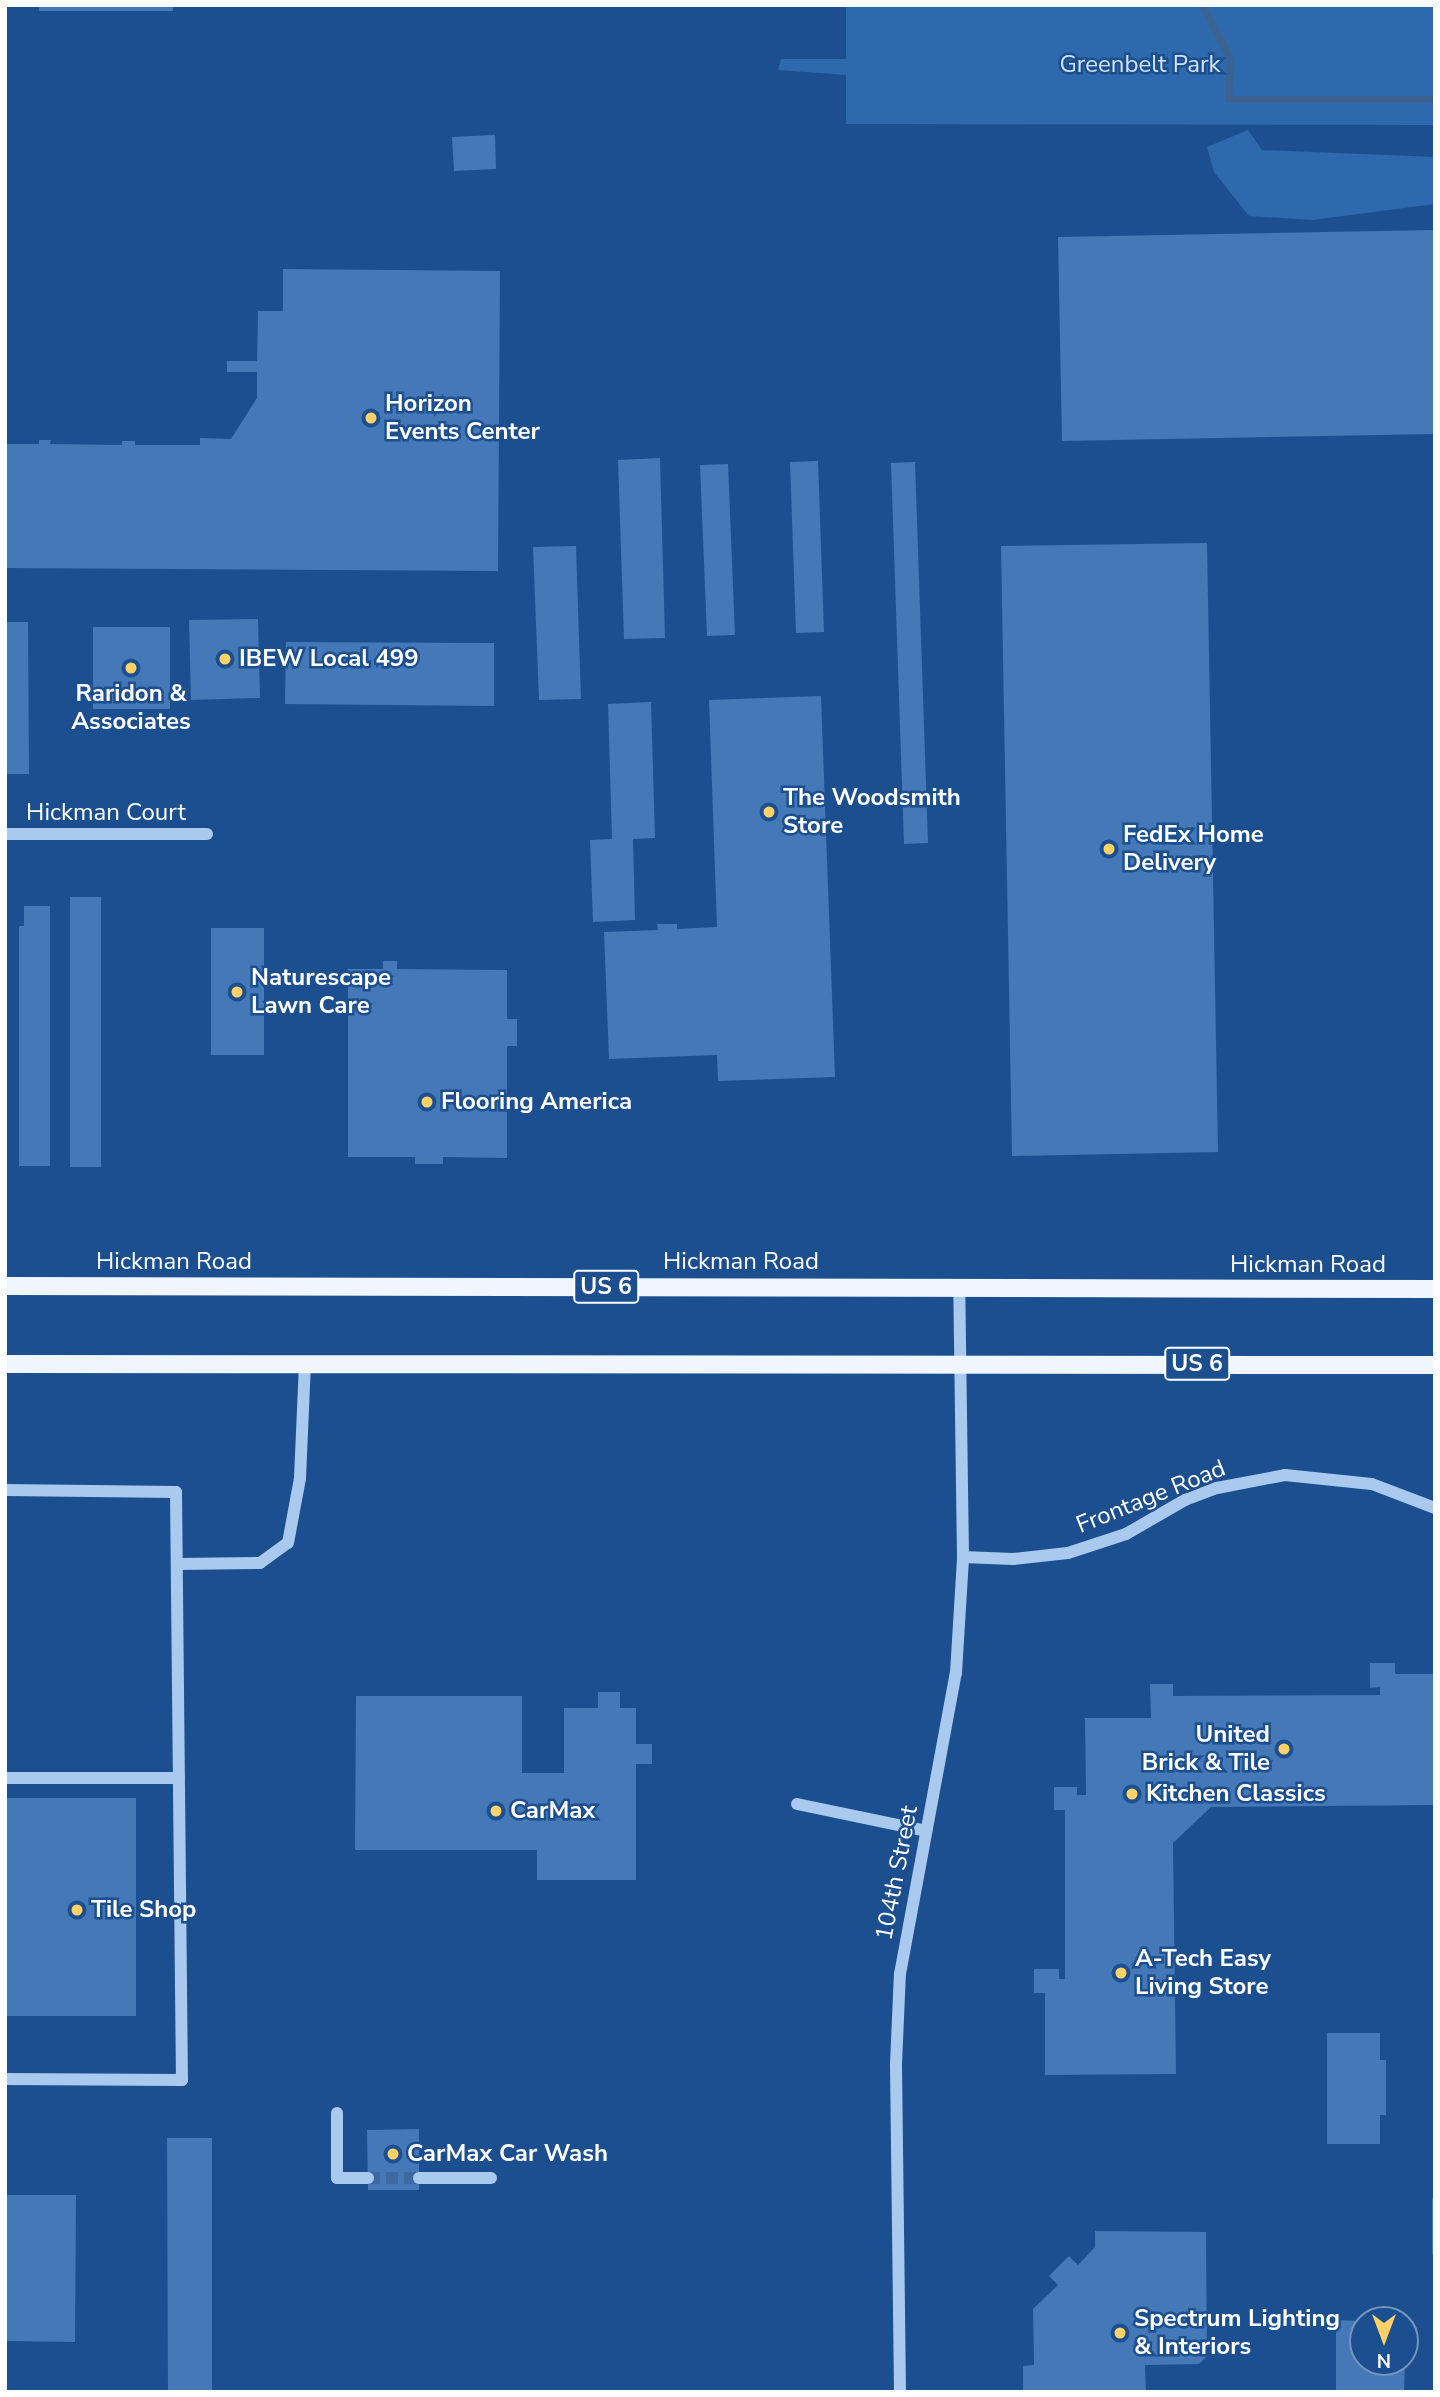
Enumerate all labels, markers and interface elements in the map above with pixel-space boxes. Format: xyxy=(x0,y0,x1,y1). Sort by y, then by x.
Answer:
park label: Greenbelt Park xyxy=(1059,51,1221,79)
place label: Horizon Events Center xyxy=(385,390,540,446)
marker: Horizon Events Center xyxy=(363,410,379,426)
place label: IBEW Local 499 xyxy=(239,645,419,673)
marker: IBEW Local 499 xyxy=(217,651,233,667)
marker: Raridon & Associates xyxy=(123,660,139,676)
place label: Raridon & Associates xyxy=(71,680,191,736)
place label: The Woodsmith Store xyxy=(783,784,961,840)
street label: Hickman Court xyxy=(26,799,186,827)
marker: The Woodsmith Store xyxy=(761,804,777,820)
place label: FedEx Home Delivery xyxy=(1123,821,1264,877)
marker: FedEx Home Delivery xyxy=(1101,841,1117,857)
place label: Naturescape Lawn Care xyxy=(251,964,391,1020)
marker: Naturescape Lawn Care xyxy=(229,984,245,1000)
place label: Flooring America xyxy=(441,1088,632,1116)
marker: Flooring America xyxy=(419,1094,435,1110)
street label: Hickman Road xyxy=(96,1248,252,1276)
street label: Hickman Road xyxy=(663,1248,819,1276)
street label: Hickman Road xyxy=(1230,1251,1386,1279)
road number: US 6 xyxy=(573,1268,639,1306)
road number: US 6 xyxy=(1164,1344,1230,1384)
street label: Frontage Road xyxy=(1072,1454,1230,1540)
place label: United Brick & Tile xyxy=(1142,1721,1270,1777)
marker: United Brick & Tile xyxy=(1276,1741,1292,1757)
place label: Kitchen Classics xyxy=(1146,1780,1326,1808)
marker: Kitchen Classics xyxy=(1124,1786,1140,1802)
place label: CarMax xyxy=(510,1797,595,1825)
marker: CarMax xyxy=(488,1803,504,1819)
street label: 104th Street xyxy=(870,1803,924,1943)
place label: Tile Shop xyxy=(91,1896,196,1924)
marker: Tile Shop xyxy=(69,1902,85,1918)
place label: A-Tech Easy Living Store xyxy=(1135,1945,1271,2001)
marker: A-Tech Easy Living Store xyxy=(1113,1965,1129,1981)
place label: CarMax Car Wash xyxy=(407,2140,608,2168)
marker: CarMax Car Wash xyxy=(385,2146,401,2162)
place label: Spectrum Lighting & Interiors xyxy=(1134,2305,1340,2361)
north arrow xyxy=(1349,2306,1419,2376)
marker: Spectrum Lighting & Interiors xyxy=(1112,2325,1128,2341)
text: N xyxy=(1377,2347,1391,2373)

